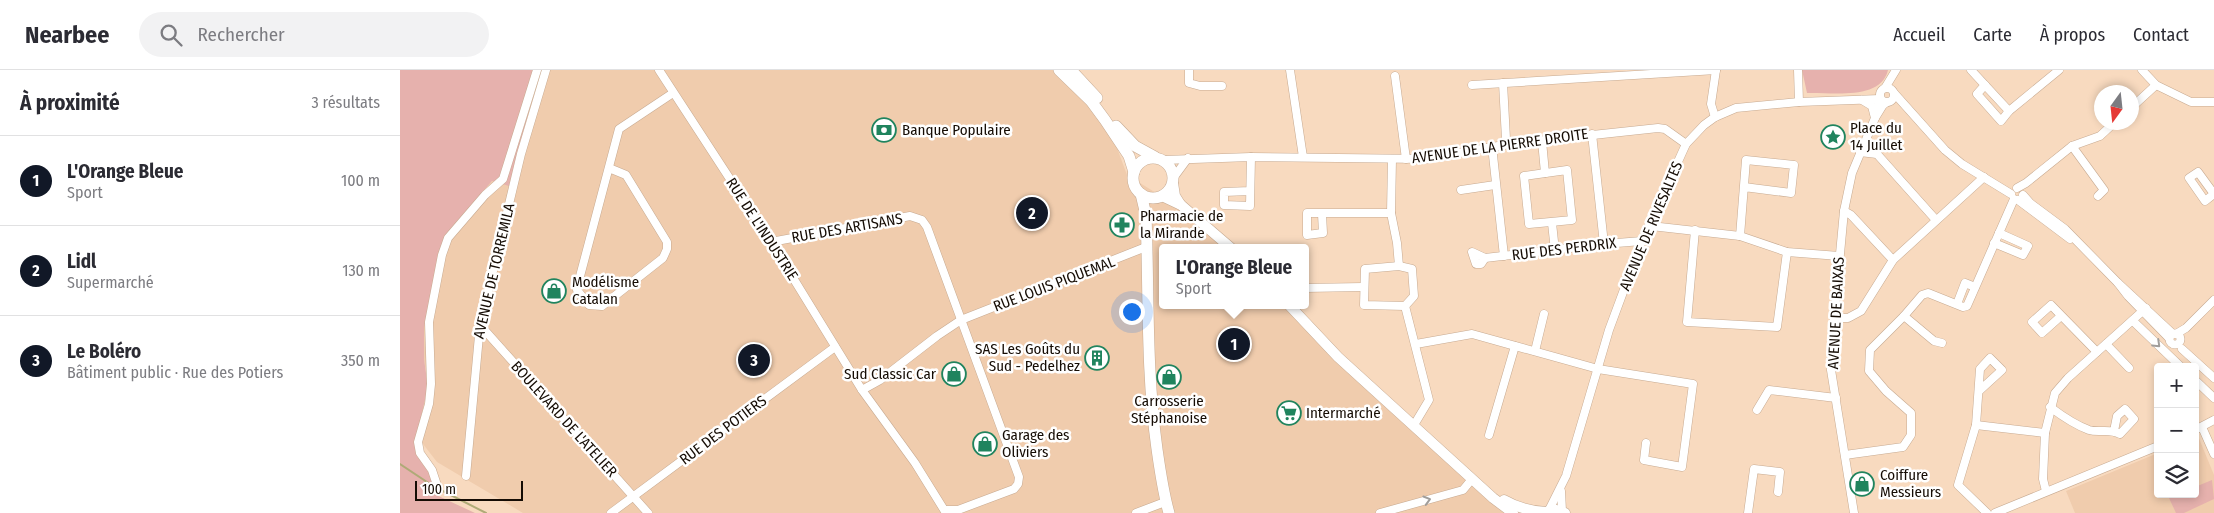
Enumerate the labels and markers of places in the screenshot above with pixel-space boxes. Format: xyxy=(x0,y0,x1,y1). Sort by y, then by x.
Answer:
bank icon: Banque Populaire xyxy=(871,117,897,143)
place label: Place du 14 Juillet xyxy=(1850,119,1903,154)
place label: Banque Populaire xyxy=(902,121,1011,139)
place icon: Place du 14 Juillet xyxy=(1820,124,1846,150)
pin: 2 xyxy=(1016,194,1048,232)
place label: Pharmacie de la Mirande xyxy=(1140,207,1224,242)
pharmacy icon: Pharmacie de la Mirande xyxy=(1109,212,1135,238)
place label: Modélisme Catalan xyxy=(572,273,639,308)
shop icon: Modélisme Catalan xyxy=(541,278,567,304)
pin: 1 xyxy=(1218,325,1250,363)
place label: SAS Les Goûts du Sud - Pedelhez xyxy=(975,340,1080,375)
pin: 3 xyxy=(738,341,770,379)
building icon: SAS Les Goûts du Sud - Pedelhez xyxy=(1084,345,1110,371)
shop icon: Sud Classic Car xyxy=(941,361,967,387)
shop icon: Carrosserie Stéphanoise xyxy=(1156,364,1182,390)
place label: Sud Classic Car xyxy=(844,365,937,383)
place label: Carrosserie Stéphanoise xyxy=(1131,392,1207,427)
supermarket icon: Intermarché xyxy=(1276,400,1302,426)
place label: Intermarché xyxy=(1306,404,1381,422)
place label: Garage des Oliviers xyxy=(1002,426,1070,461)
shop icon: Garage des Oliviers xyxy=(972,431,998,457)
place label: Coiffure Messieurs xyxy=(1880,466,1941,501)
shop icon: Coiffure Messieurs xyxy=(1849,471,1875,497)

